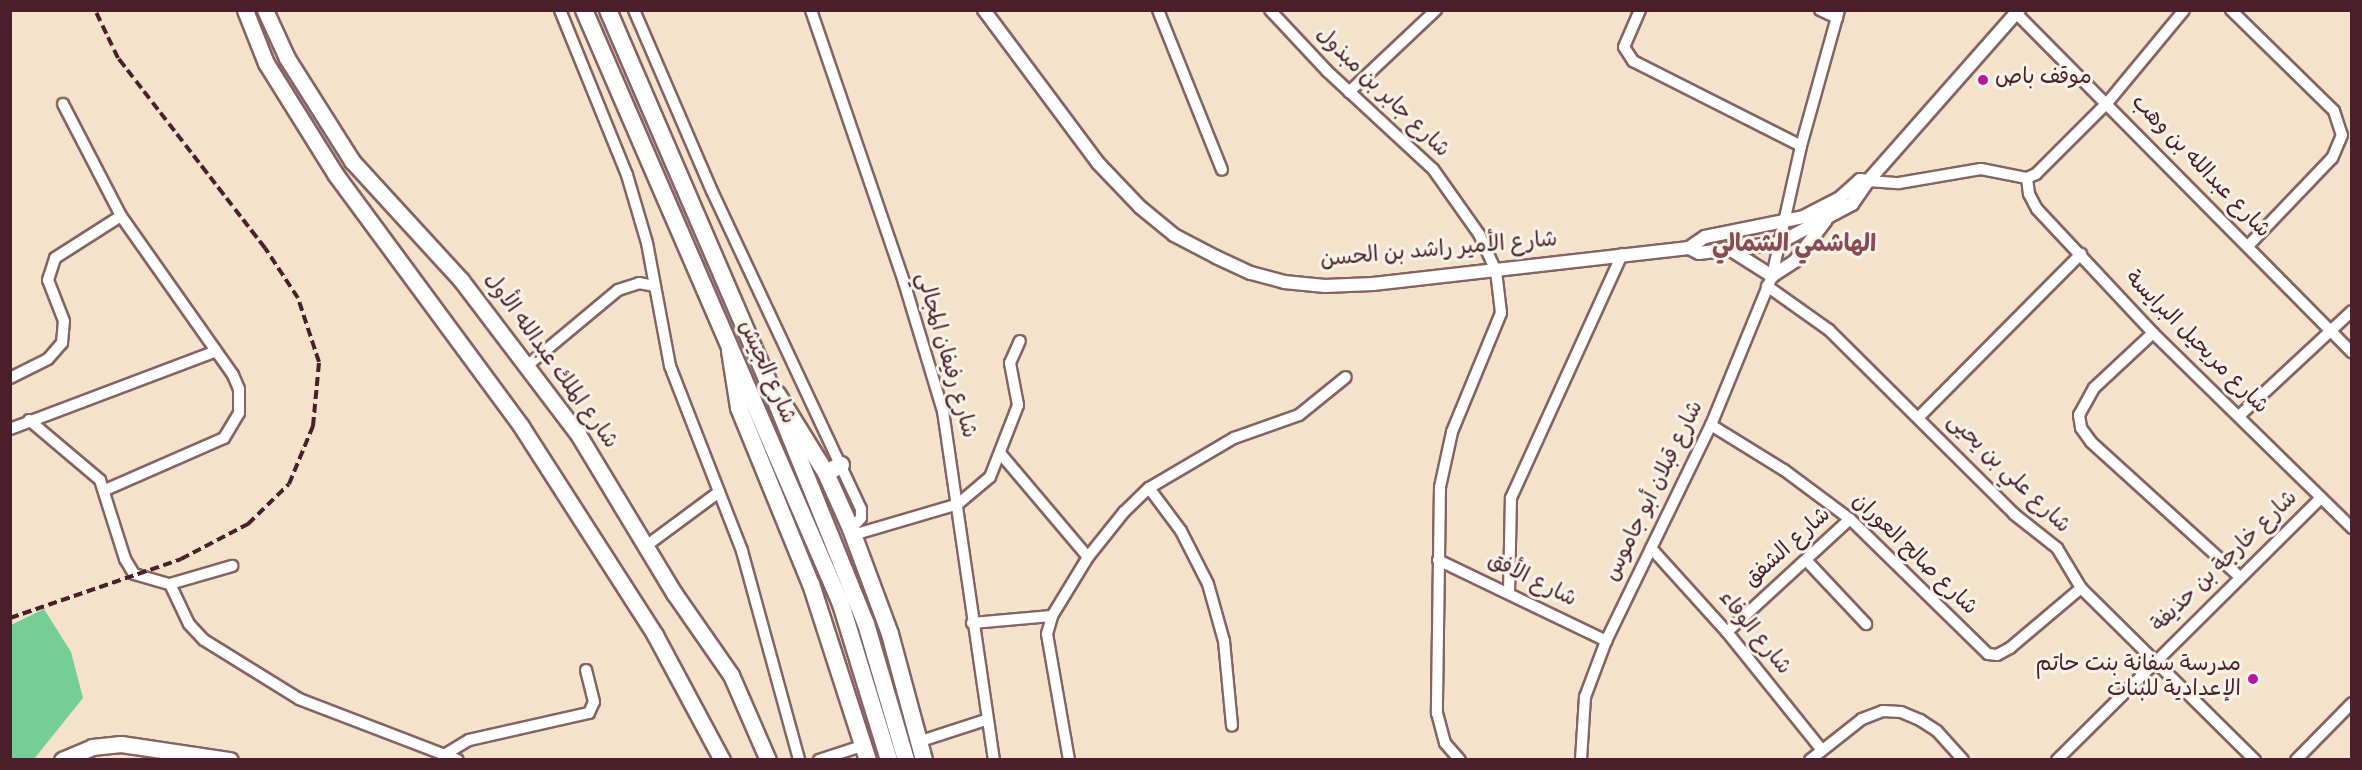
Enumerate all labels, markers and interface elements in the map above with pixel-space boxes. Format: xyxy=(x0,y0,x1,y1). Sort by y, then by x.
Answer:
street label: شارع جابر بن مبذول xyxy=(1308,23,1454,165)
place label: موقف باص xyxy=(1995,67,2092,93)
marker: موقف باص xyxy=(1976,73,1990,87)
street label: شارع عبدالله بن وهب xyxy=(2124,91,2274,245)
street label: شارع الأمير راشد بن الحسن xyxy=(1319,228,1559,276)
district label: الهاشمي الشمالي xyxy=(1712,233,1876,261)
street label: شارع مريحيل البرايسة xyxy=(2118,267,2272,421)
street label: شارع الملك عبدالله الأول xyxy=(476,269,622,455)
street label: شارع رفيفان المجالي xyxy=(908,270,980,442)
street label: شارع الجيش xyxy=(730,317,800,429)
street label: شارع قبلان أبو جاموس xyxy=(1601,397,1711,587)
street label: شارع علي بن يحيى xyxy=(1940,410,2074,540)
street label: شارع خارجة بن حذيفة xyxy=(2147,486,2305,640)
street label: شارع صالح العوران xyxy=(1845,489,1981,623)
street label: شارع الشفق xyxy=(1740,503,1838,595)
street label: شارع الأفق xyxy=(1482,549,1580,615)
street label: شارع الوفاء xyxy=(1711,586,1795,682)
place label: مدرسة سفانة بنت حاتم الإعدادية للبنات xyxy=(2036,653,2241,704)
marker: مدرسة سفانة بنت حاتم الإعدادية للبنات xyxy=(2246,672,2260,686)

